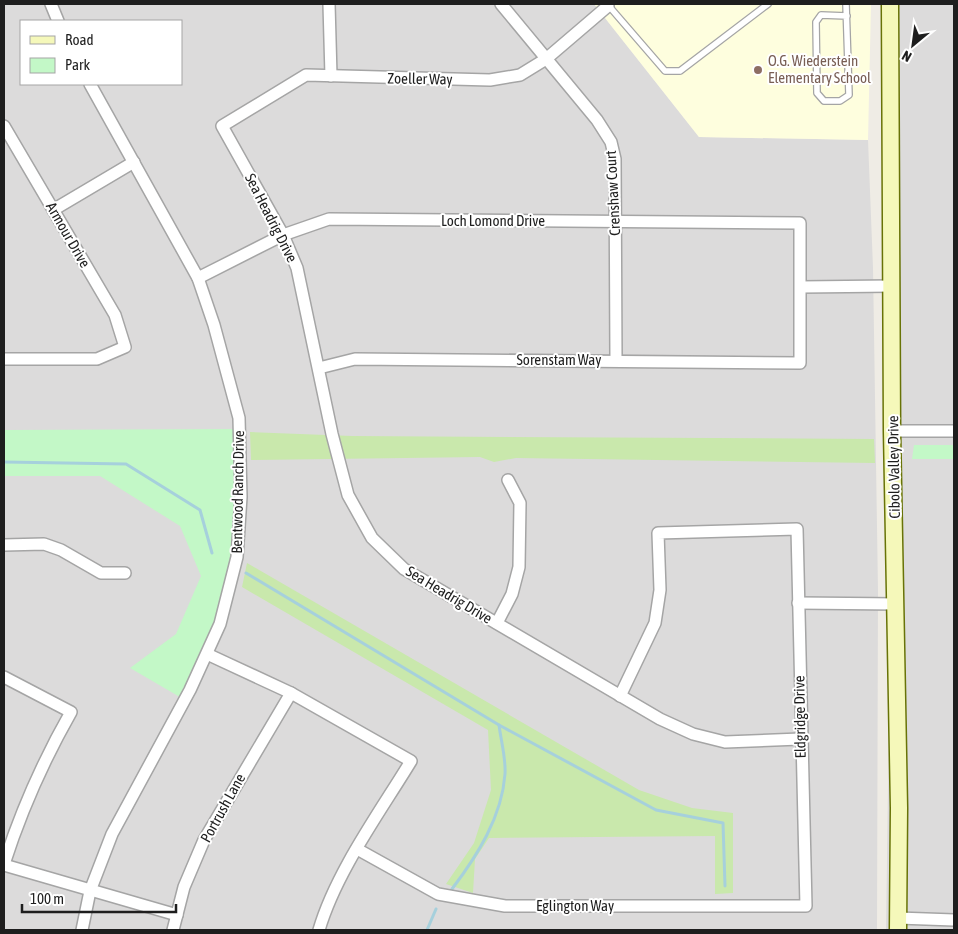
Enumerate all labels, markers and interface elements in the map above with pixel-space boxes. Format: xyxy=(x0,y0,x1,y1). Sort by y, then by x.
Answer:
legend xyxy=(20,20,182,85)
north arrow xyxy=(888,20,938,70)
text: Road xyxy=(65,31,94,48)
text: N xyxy=(899,47,914,65)
place label: O.G. Wiederstein Elementary School xyxy=(768,52,871,86)
text: Park xyxy=(65,56,90,73)
marker: O.G. Wiederstein Elementary School xyxy=(752,64,764,76)
street label: Zoeller Way xyxy=(387,69,453,88)
street label: Crenshaw Court xyxy=(602,150,623,236)
street label: Sea Headrig Drive xyxy=(242,171,301,265)
street label: Armour Drive xyxy=(43,199,94,271)
street label: Loch Lomond Drive xyxy=(441,212,545,229)
street label: Sorenstam Way xyxy=(517,351,601,368)
street label: Cibolo Valley Drive xyxy=(884,415,903,519)
street label: Bentwood Ranch Drive xyxy=(228,430,247,554)
street label: Sea Headrig Drive xyxy=(403,562,495,627)
street label: Eldgridge Drive xyxy=(790,675,809,759)
street label: Portrush Lane xyxy=(197,770,249,845)
scale bar xyxy=(22,882,176,914)
text: 100 m xyxy=(30,890,64,907)
street label: Eglington Way xyxy=(536,897,614,914)

